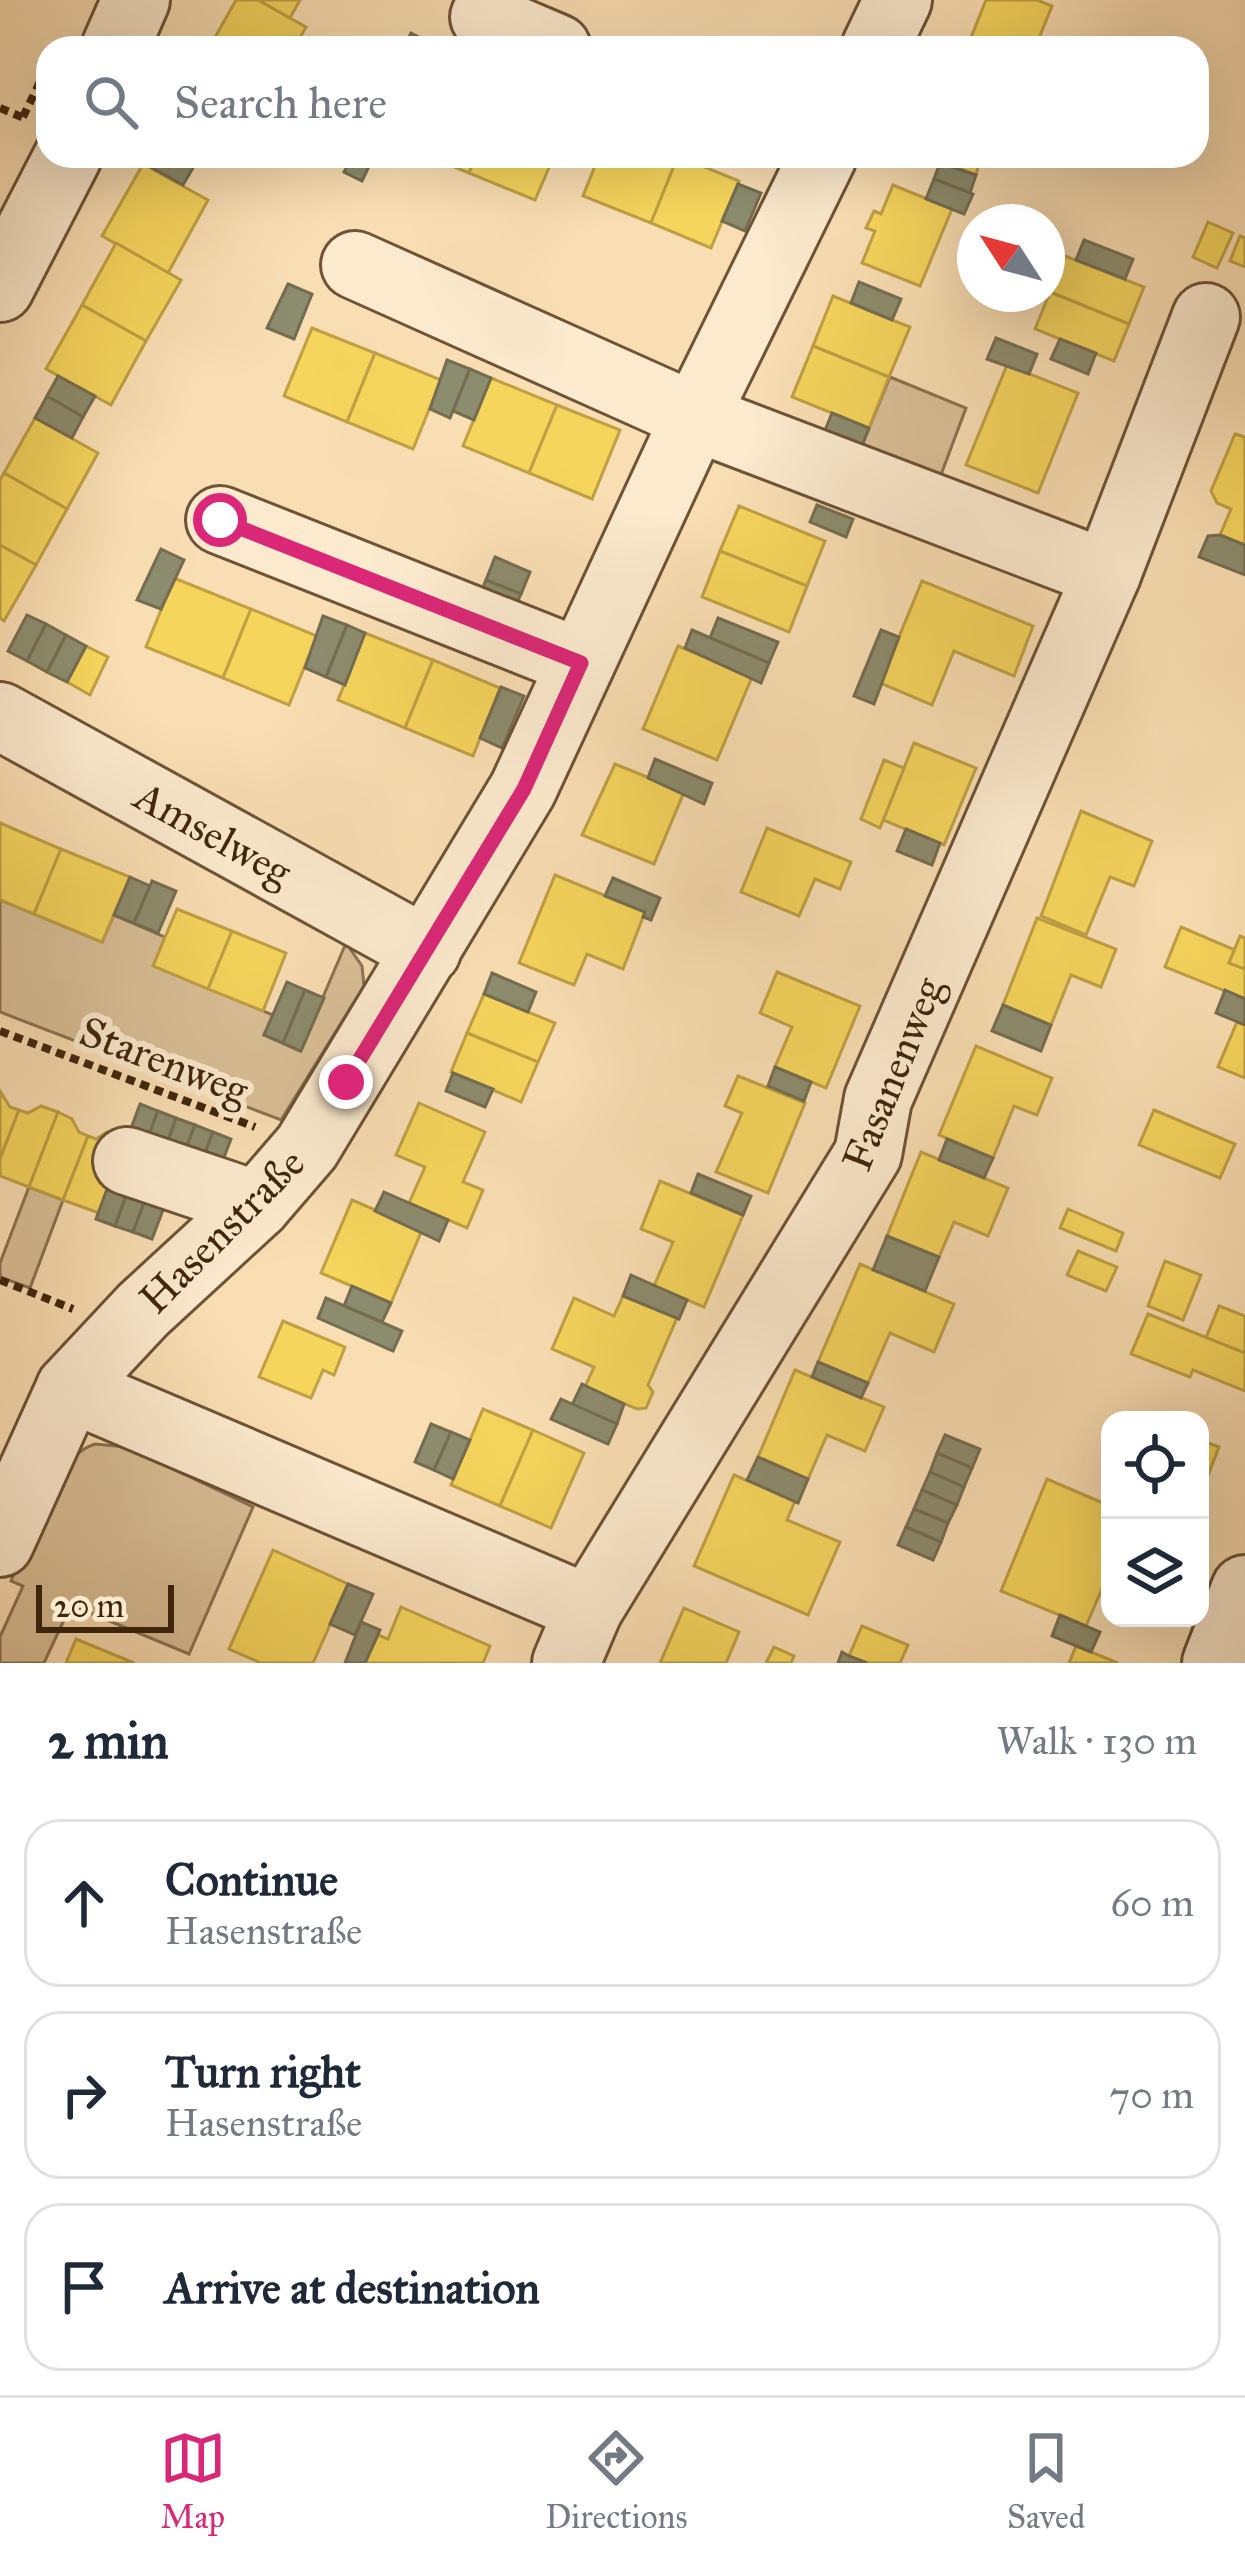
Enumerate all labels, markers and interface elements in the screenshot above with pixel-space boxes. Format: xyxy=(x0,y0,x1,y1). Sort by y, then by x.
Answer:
search box xyxy=(36,36,1209,168)
icon: search xyxy=(78,69,144,135)
text: Search here xyxy=(174,75,387,130)
north arrow xyxy=(957,204,1065,312)
route start xyxy=(193,493,247,547)
street label: Amselweg xyxy=(124,769,301,899)
street label: Fasanenweg xyxy=(831,969,955,1178)
street label: Starenweg xyxy=(72,1005,256,1117)
route end xyxy=(319,1055,373,1109)
street label: Hasenstraße xyxy=(128,1137,316,1325)
map controls xyxy=(1101,1411,1209,1627)
button: locate xyxy=(1101,1411,1209,1519)
button: layers xyxy=(1101,1519,1209,1627)
scale bar xyxy=(36,1579,174,1632)
text: 20 m xyxy=(54,1586,124,1626)
text: 2 min xyxy=(48,1710,169,1772)
text: Walk · 130 m xyxy=(997,1717,1197,1765)
text: Continue xyxy=(165,1852,338,1907)
icon: ahead xyxy=(51,1870,117,1936)
text: 60 m xyxy=(1110,1879,1194,1927)
text: Hasenstraße xyxy=(165,1907,362,1955)
text: Turn right xyxy=(165,2044,361,2099)
icon: right xyxy=(51,2062,117,2128)
text: 70 m xyxy=(1109,2071,1194,2119)
text: Hasenstraße xyxy=(165,2099,362,2147)
icon: arrive xyxy=(51,2254,117,2320)
text: Arrive at destination xyxy=(165,2260,540,2315)
tab: Map xyxy=(160,2425,226,2537)
tab: Directions xyxy=(545,2425,687,2537)
tab: Saved xyxy=(1007,2425,1085,2537)

